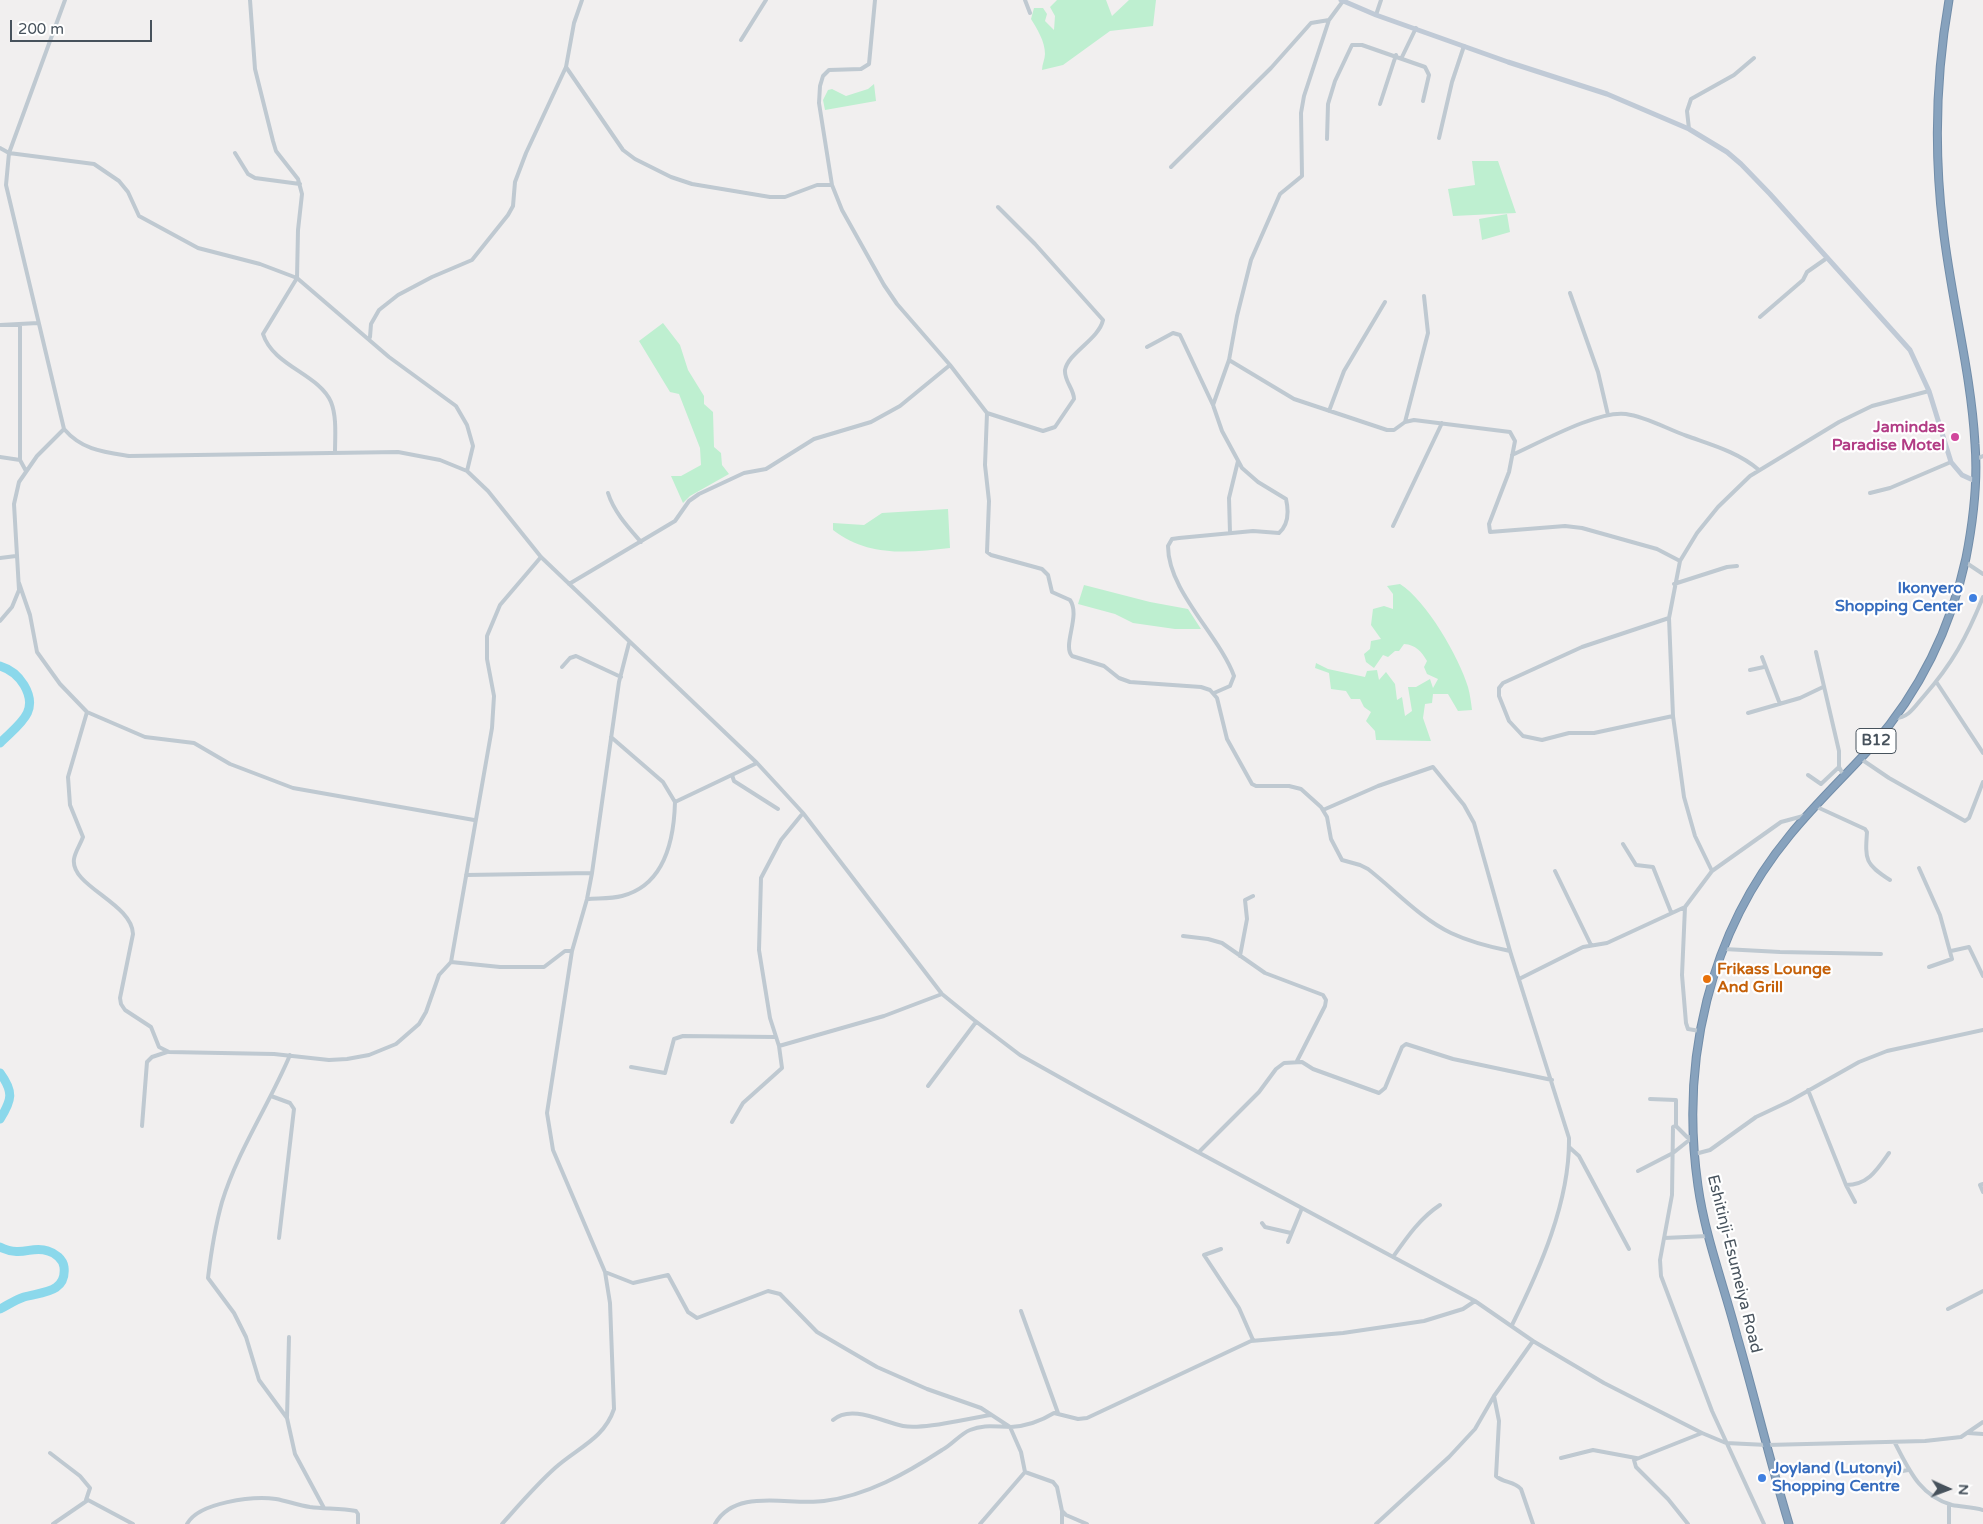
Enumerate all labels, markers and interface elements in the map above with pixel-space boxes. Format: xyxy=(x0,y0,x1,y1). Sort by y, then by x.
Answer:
scale bar xyxy=(12,10,155,42)
text: 200 m xyxy=(18,20,64,38)
place label: Jamindas Paradise Motel xyxy=(1832,418,1945,456)
marker: Jamindas Paradise Motel xyxy=(1949,431,1961,443)
place label: Ikonyero Shopping Center xyxy=(1835,579,1963,617)
marker: Ikonyero Shopping Center xyxy=(1967,592,1979,604)
road number: B12 xyxy=(1856,728,1896,754)
place label: Frikass Lounge And Grill xyxy=(1717,960,1831,998)
marker: Frikass Lounge And Grill xyxy=(1701,973,1713,985)
street label: Eshitinji-Esumeiya Road xyxy=(1703,1173,1765,1355)
place label: Joyland (Lutonyi) Shopping Centre xyxy=(1772,1459,1902,1497)
north arrow xyxy=(1923,1464,1973,1514)
marker: Joyland (Lutonyi) Shopping Centre xyxy=(1756,1472,1768,1484)
text: N xyxy=(1955,1484,1972,1495)

